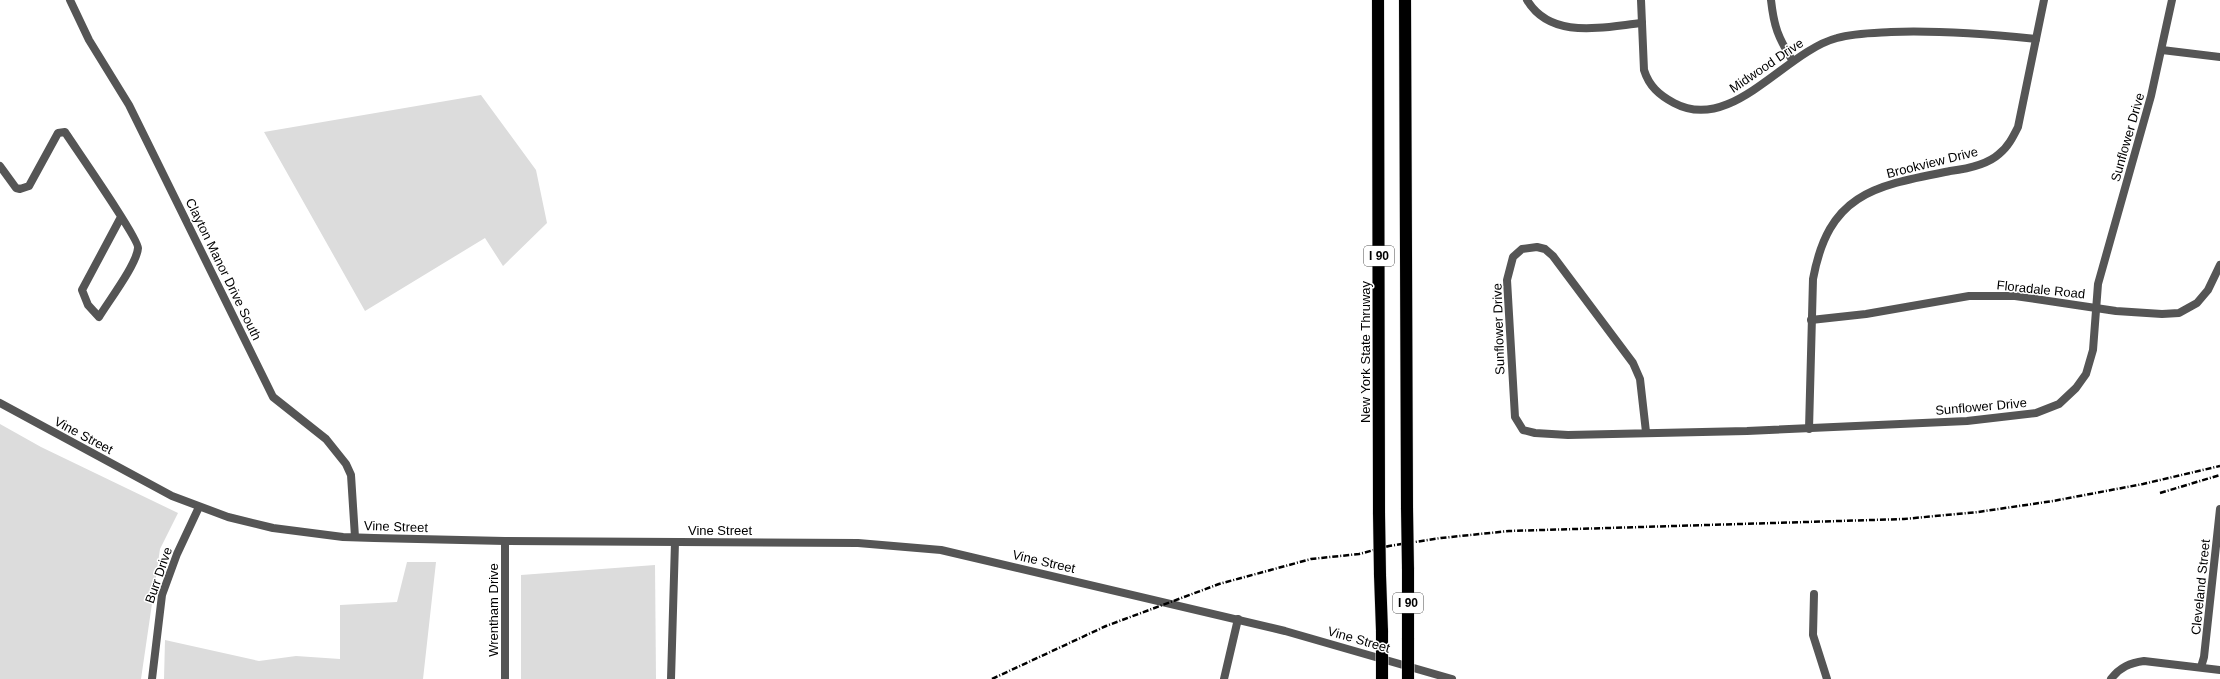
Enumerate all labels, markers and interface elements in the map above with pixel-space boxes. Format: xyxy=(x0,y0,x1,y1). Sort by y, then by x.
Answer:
street label: Midwood Drive xyxy=(1726,35,1806,96)
street label: Sunflower Drive xyxy=(2108,91,2147,183)
street label: Brookview Drive xyxy=(1885,144,1980,181)
street label: Clayton Manor Drive South xyxy=(183,196,265,343)
road number: I 90 xyxy=(1364,246,1394,266)
street label: Floradale Road xyxy=(1996,277,2086,302)
street label: New York State Thruway xyxy=(1358,280,1373,423)
street label: Sunflower Drive xyxy=(1489,283,1508,375)
street label: Sunflower Drive xyxy=(1935,395,2027,418)
street label: Vine Street xyxy=(52,414,116,457)
street label: Vine Street xyxy=(364,518,429,535)
street label: Vine Street xyxy=(688,523,752,538)
street label: Cleveland Street xyxy=(2188,538,2213,636)
street label: Burr Drive xyxy=(142,545,175,605)
street label: Vine Street xyxy=(1011,547,1077,576)
street label: Wrentham Drive xyxy=(486,563,501,657)
road number: I 90 xyxy=(1393,593,1423,613)
street label: Vine Street xyxy=(1326,623,1392,656)

